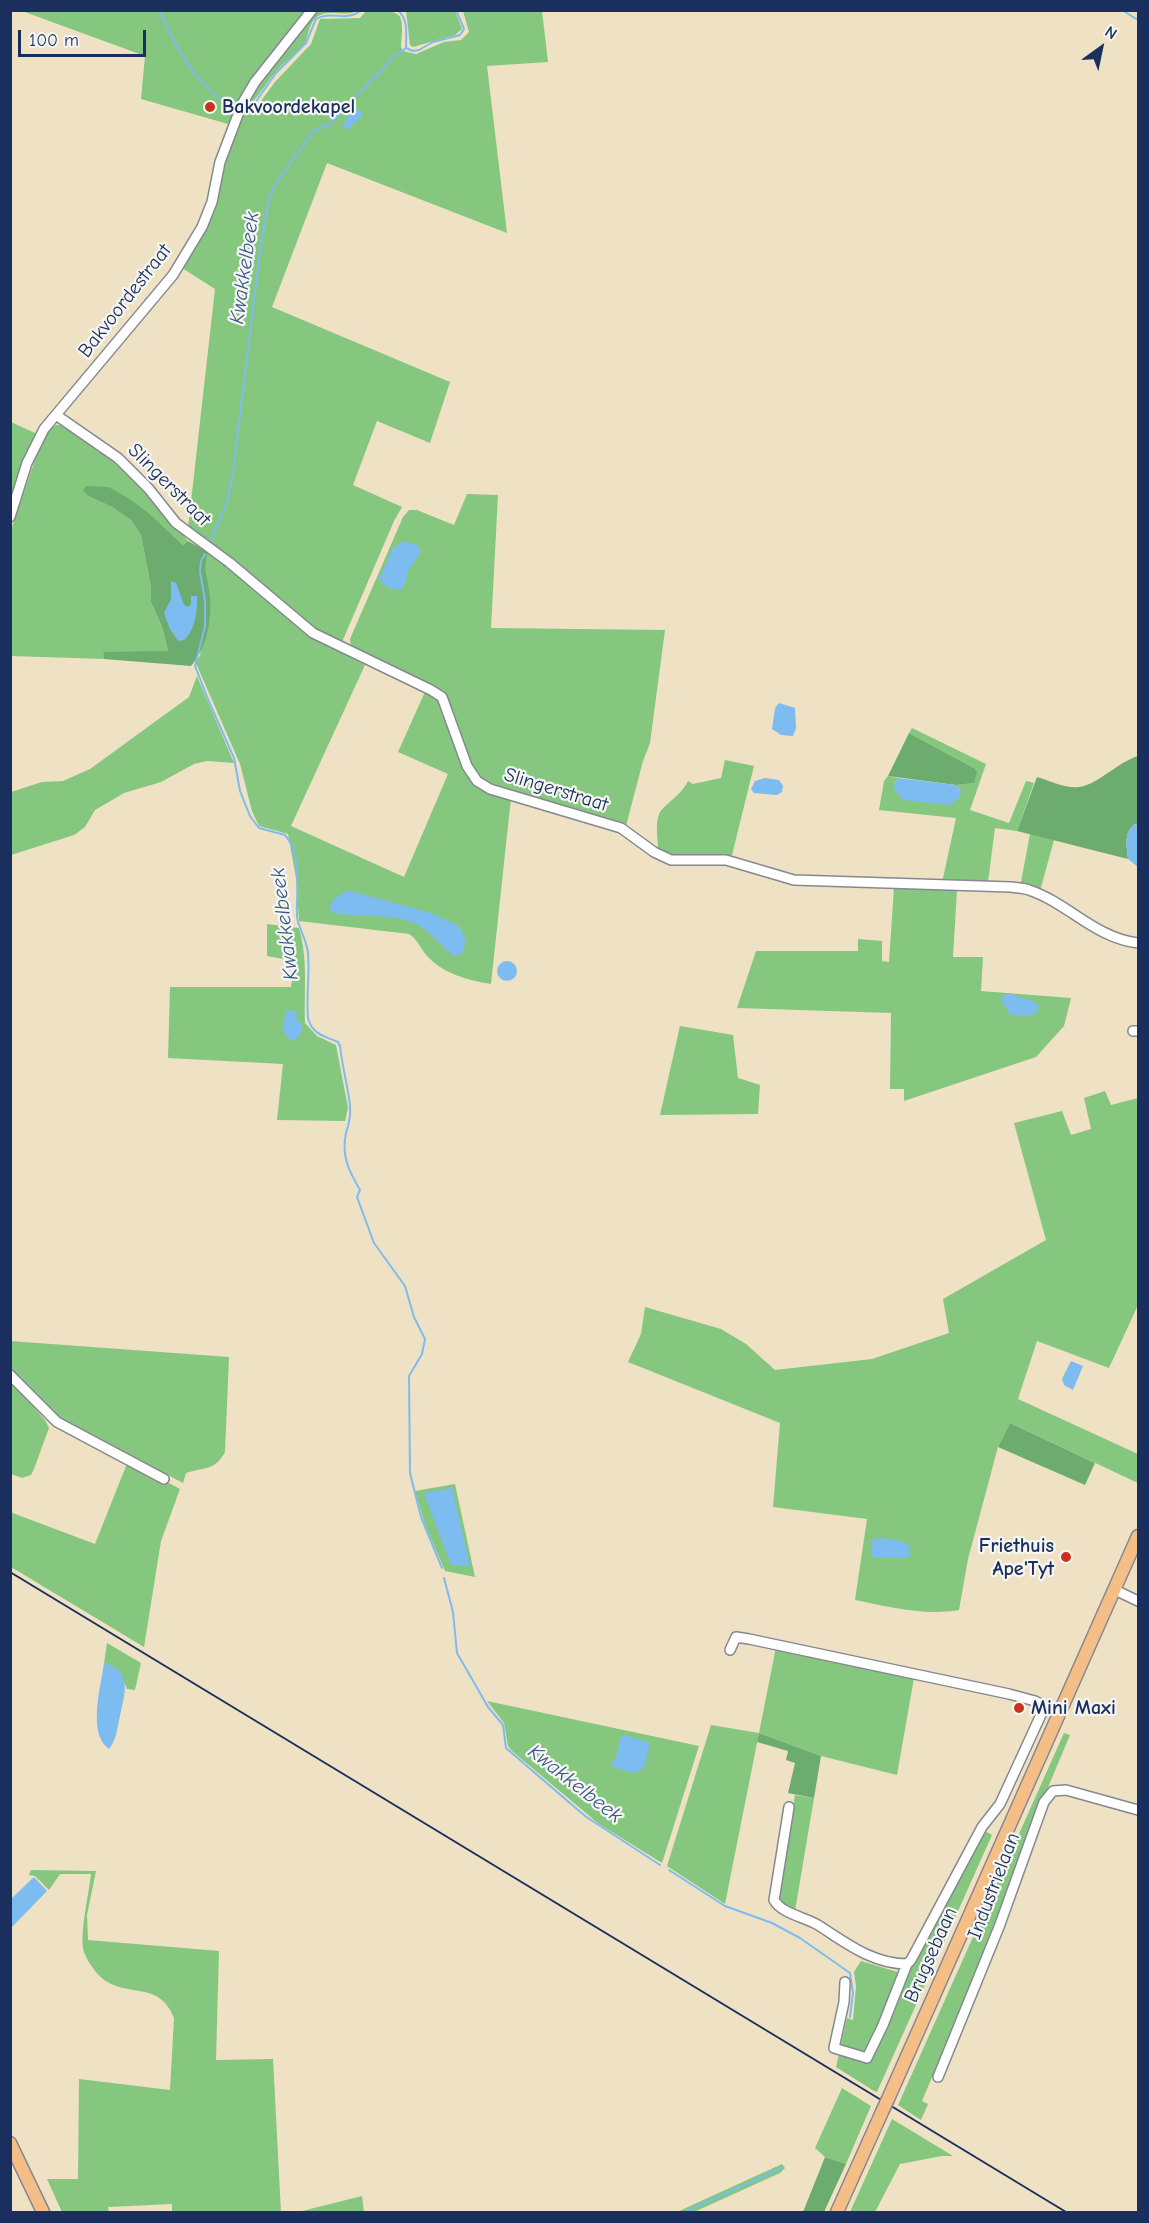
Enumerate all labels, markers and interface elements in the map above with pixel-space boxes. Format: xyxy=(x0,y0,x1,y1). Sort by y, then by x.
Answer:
scale bar xyxy=(21,18,148,56)
north arrow xyxy=(1071,18,1131,78)
text: N xyxy=(1102,23,1120,43)
text: 100 m xyxy=(29,30,79,51)
place label: Bakvoordekapel xyxy=(222,95,355,119)
marker: Bakvoordekapel xyxy=(203,100,217,114)
water label: Kwakkelbeek xyxy=(225,210,265,326)
street label: Bakvoordestraat xyxy=(73,239,177,363)
street label: Slingerstraat xyxy=(122,438,216,532)
street label: Slingerstraat xyxy=(501,763,611,817)
water label: Kwakkelbeek xyxy=(266,866,304,982)
place label: Friethuis Ape'Tyt xyxy=(979,1534,1054,1581)
marker: Friethuis Ape'Tyt xyxy=(1059,1550,1073,1564)
place label: Mini Maxi xyxy=(1031,1696,1116,1720)
marker: Mini Maxi xyxy=(1012,1701,1026,1715)
water label: Kwakkelbeek xyxy=(523,1739,627,1829)
street label: Industrielaan xyxy=(963,1829,1025,1943)
street label: Brugsebaan xyxy=(899,1904,963,2006)

